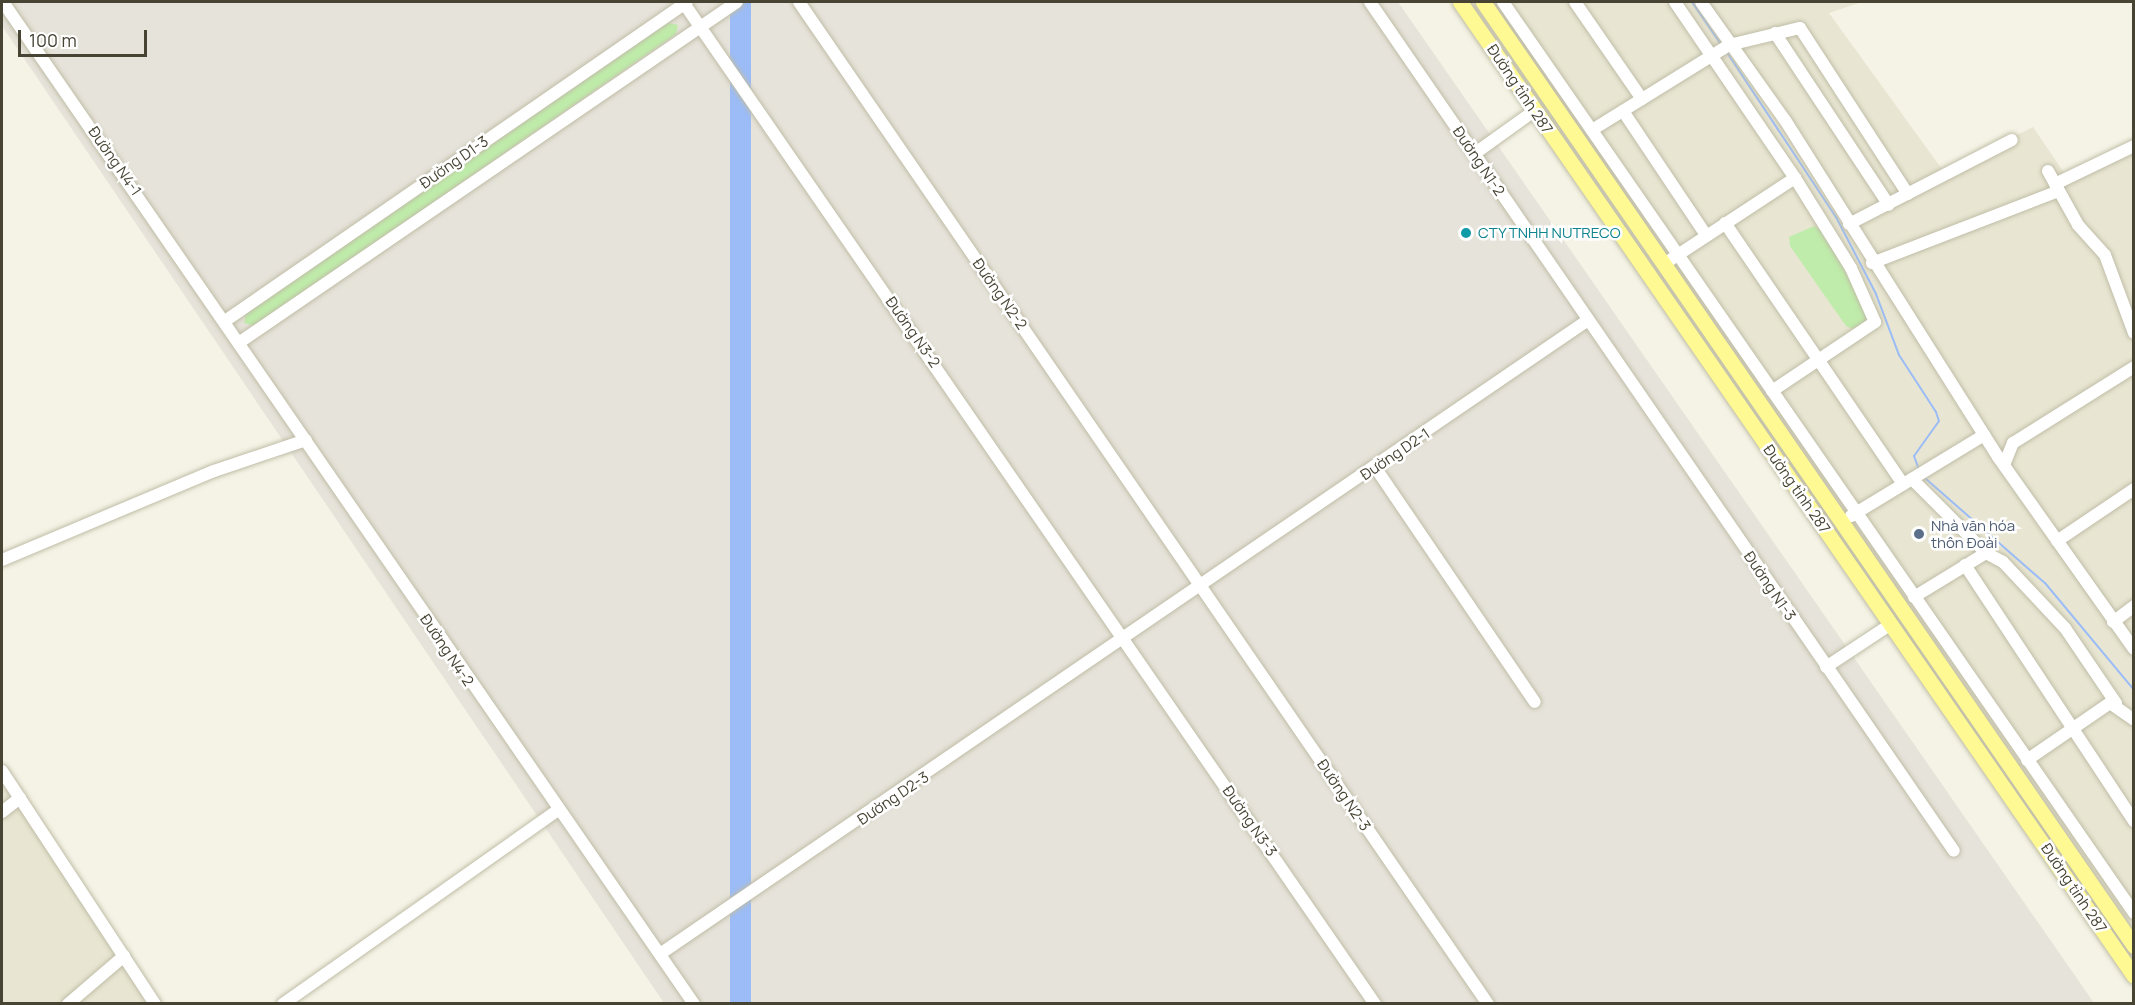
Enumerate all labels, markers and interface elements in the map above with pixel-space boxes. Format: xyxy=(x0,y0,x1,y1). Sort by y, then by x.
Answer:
scale bar xyxy=(21,18,150,56)
text: 100 m xyxy=(29,28,77,52)
street label: Đường tỉnh 287 xyxy=(1483,41,1557,137)
street label: Đường N4-1 xyxy=(85,123,145,199)
street label: Đường N1-2 xyxy=(1449,123,1509,199)
street label: Đường D1-3 xyxy=(416,132,492,192)
place label: CTY TNHH NUTRECO xyxy=(1478,224,1621,242)
marker: CTY TNHH NUTRECO xyxy=(1459,226,1473,240)
street label: Đường N2-2 xyxy=(969,255,1031,333)
street label: Đường N3-2 xyxy=(882,293,944,371)
street label: Đường D2-1 xyxy=(1357,424,1433,484)
street label: Đường tỉnh 287 xyxy=(1760,441,1834,537)
place label: Nhà văn hóa thôn Đoài xyxy=(1931,516,2015,551)
marker: Nhà văn hóa thôn Đoài xyxy=(1912,527,1926,541)
street label: Đường N1-3 xyxy=(1740,548,1800,624)
street label: Đường N4-2 xyxy=(416,611,478,689)
street label: Đường N2-3 xyxy=(1314,756,1374,834)
street label: Đường D2-3 xyxy=(854,768,932,828)
street label: Đường N3-3 xyxy=(1219,782,1281,860)
street label: Đường tỉnh 287 xyxy=(2037,840,2111,936)

